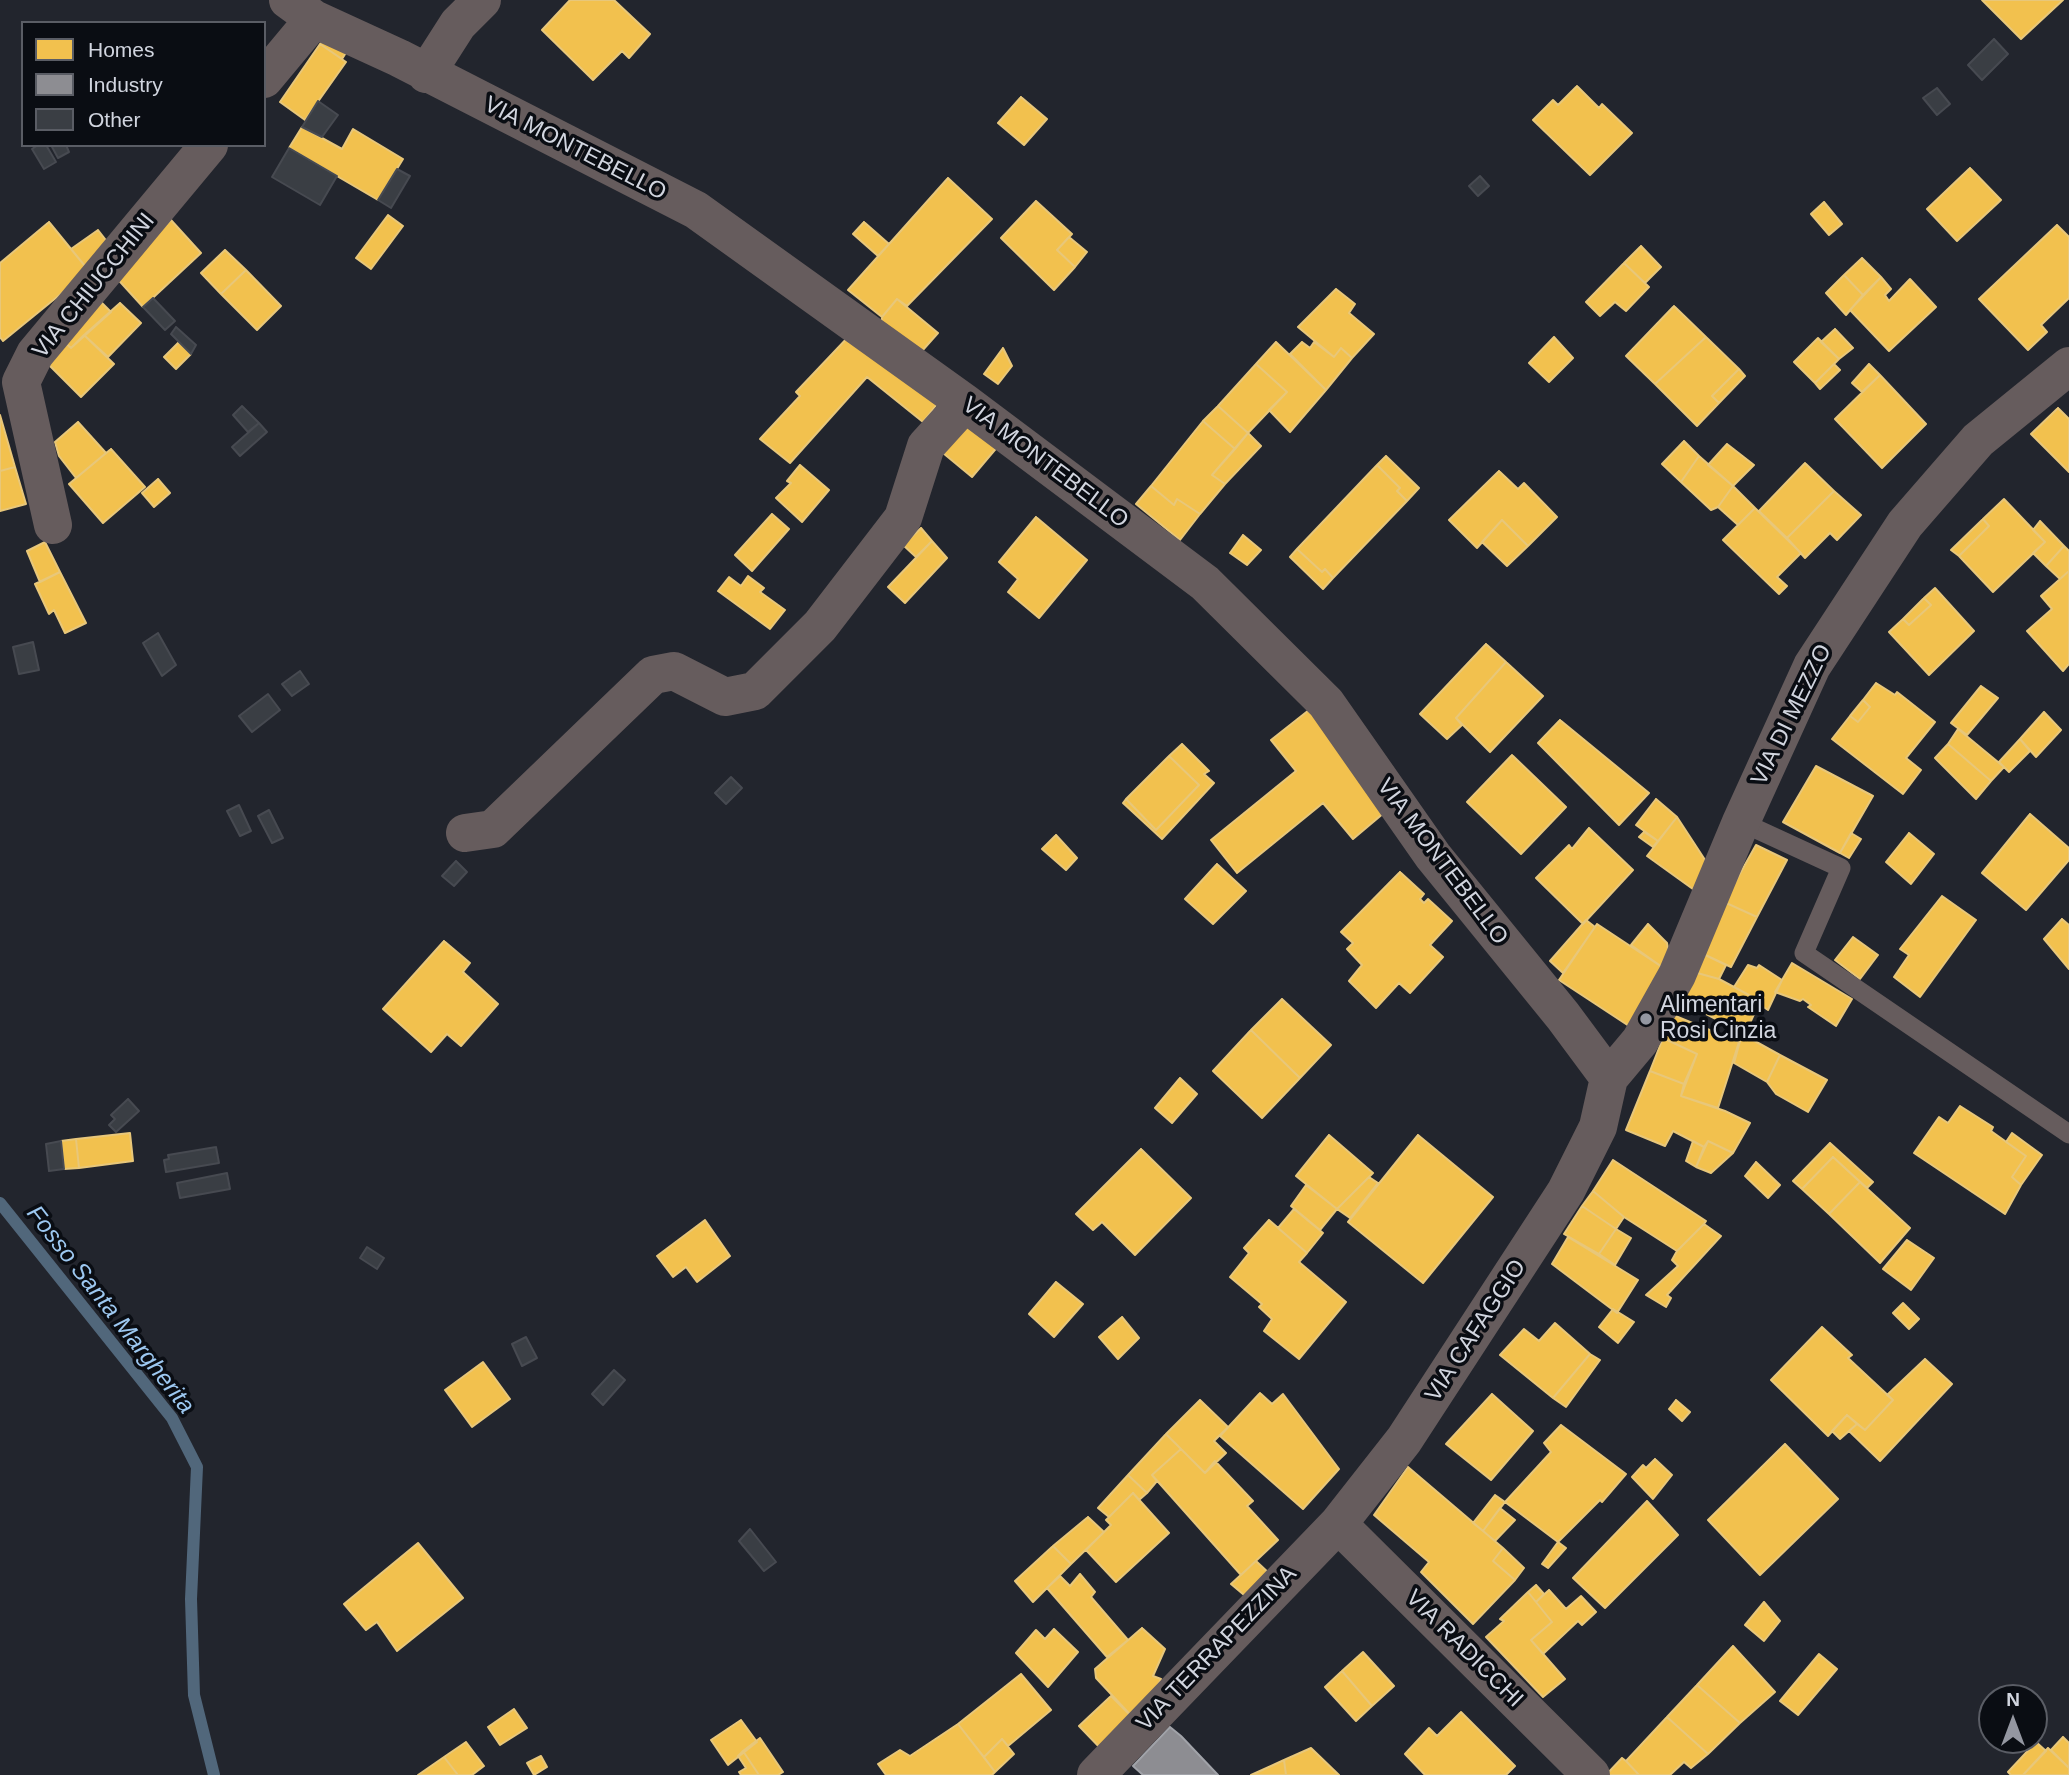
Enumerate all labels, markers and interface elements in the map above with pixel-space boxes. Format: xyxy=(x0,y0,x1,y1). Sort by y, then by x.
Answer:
legend xyxy=(21,21,266,147)
text: Homes xyxy=(88,38,155,61)
text: Industry xyxy=(88,73,163,96)
street label: VIA MONTEBELLO xyxy=(479,91,671,207)
text: Other xyxy=(88,108,141,131)
street label: VIA CHIUCCHINI xyxy=(27,208,161,364)
street label: VIA MONTEBELLO xyxy=(957,392,1133,534)
street label: VIA DI MEZZO xyxy=(1746,640,1838,790)
street label: VIA MONTEBELLO xyxy=(1371,774,1513,950)
place label: Alimentari Rosi Cinzia xyxy=(1660,992,1776,1046)
marker: Alimentari Rosi Cinzia xyxy=(1638,1011,1654,1027)
water label: Fosso Santa Margherita xyxy=(20,1200,200,1420)
street label: VIA CAFAGGIO xyxy=(1420,1255,1532,1407)
street label: VIA TERRAPEZZINA xyxy=(1131,1561,1303,1737)
street label: VIA RADICCHI xyxy=(1400,1585,1528,1713)
north arrow xyxy=(1978,1684,2048,1754)
text: N xyxy=(2006,1689,2020,1710)

